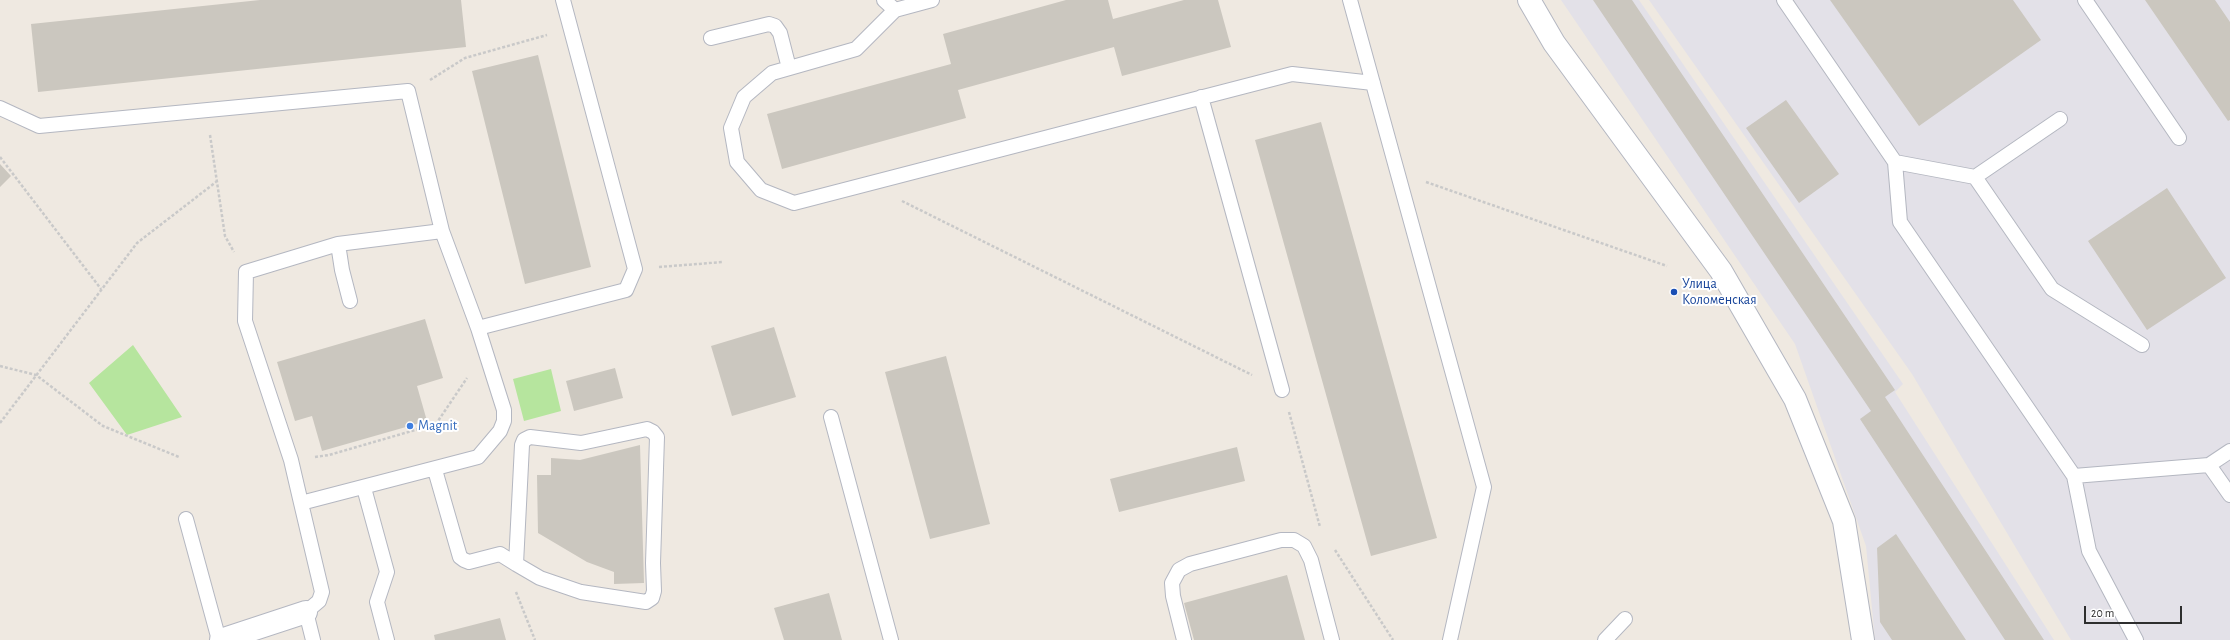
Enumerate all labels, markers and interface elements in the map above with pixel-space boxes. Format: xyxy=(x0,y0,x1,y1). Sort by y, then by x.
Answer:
place label: Улица Коломенская xyxy=(1682,276,1757,308)
marker: Улица Коломенская xyxy=(1669,287,1679,297)
place label: Magnit xyxy=(418,418,457,434)
marker: Magnit xyxy=(405,421,415,431)
scale bar xyxy=(2086,598,2184,624)
text: 20 m xyxy=(2091,607,2114,619)

